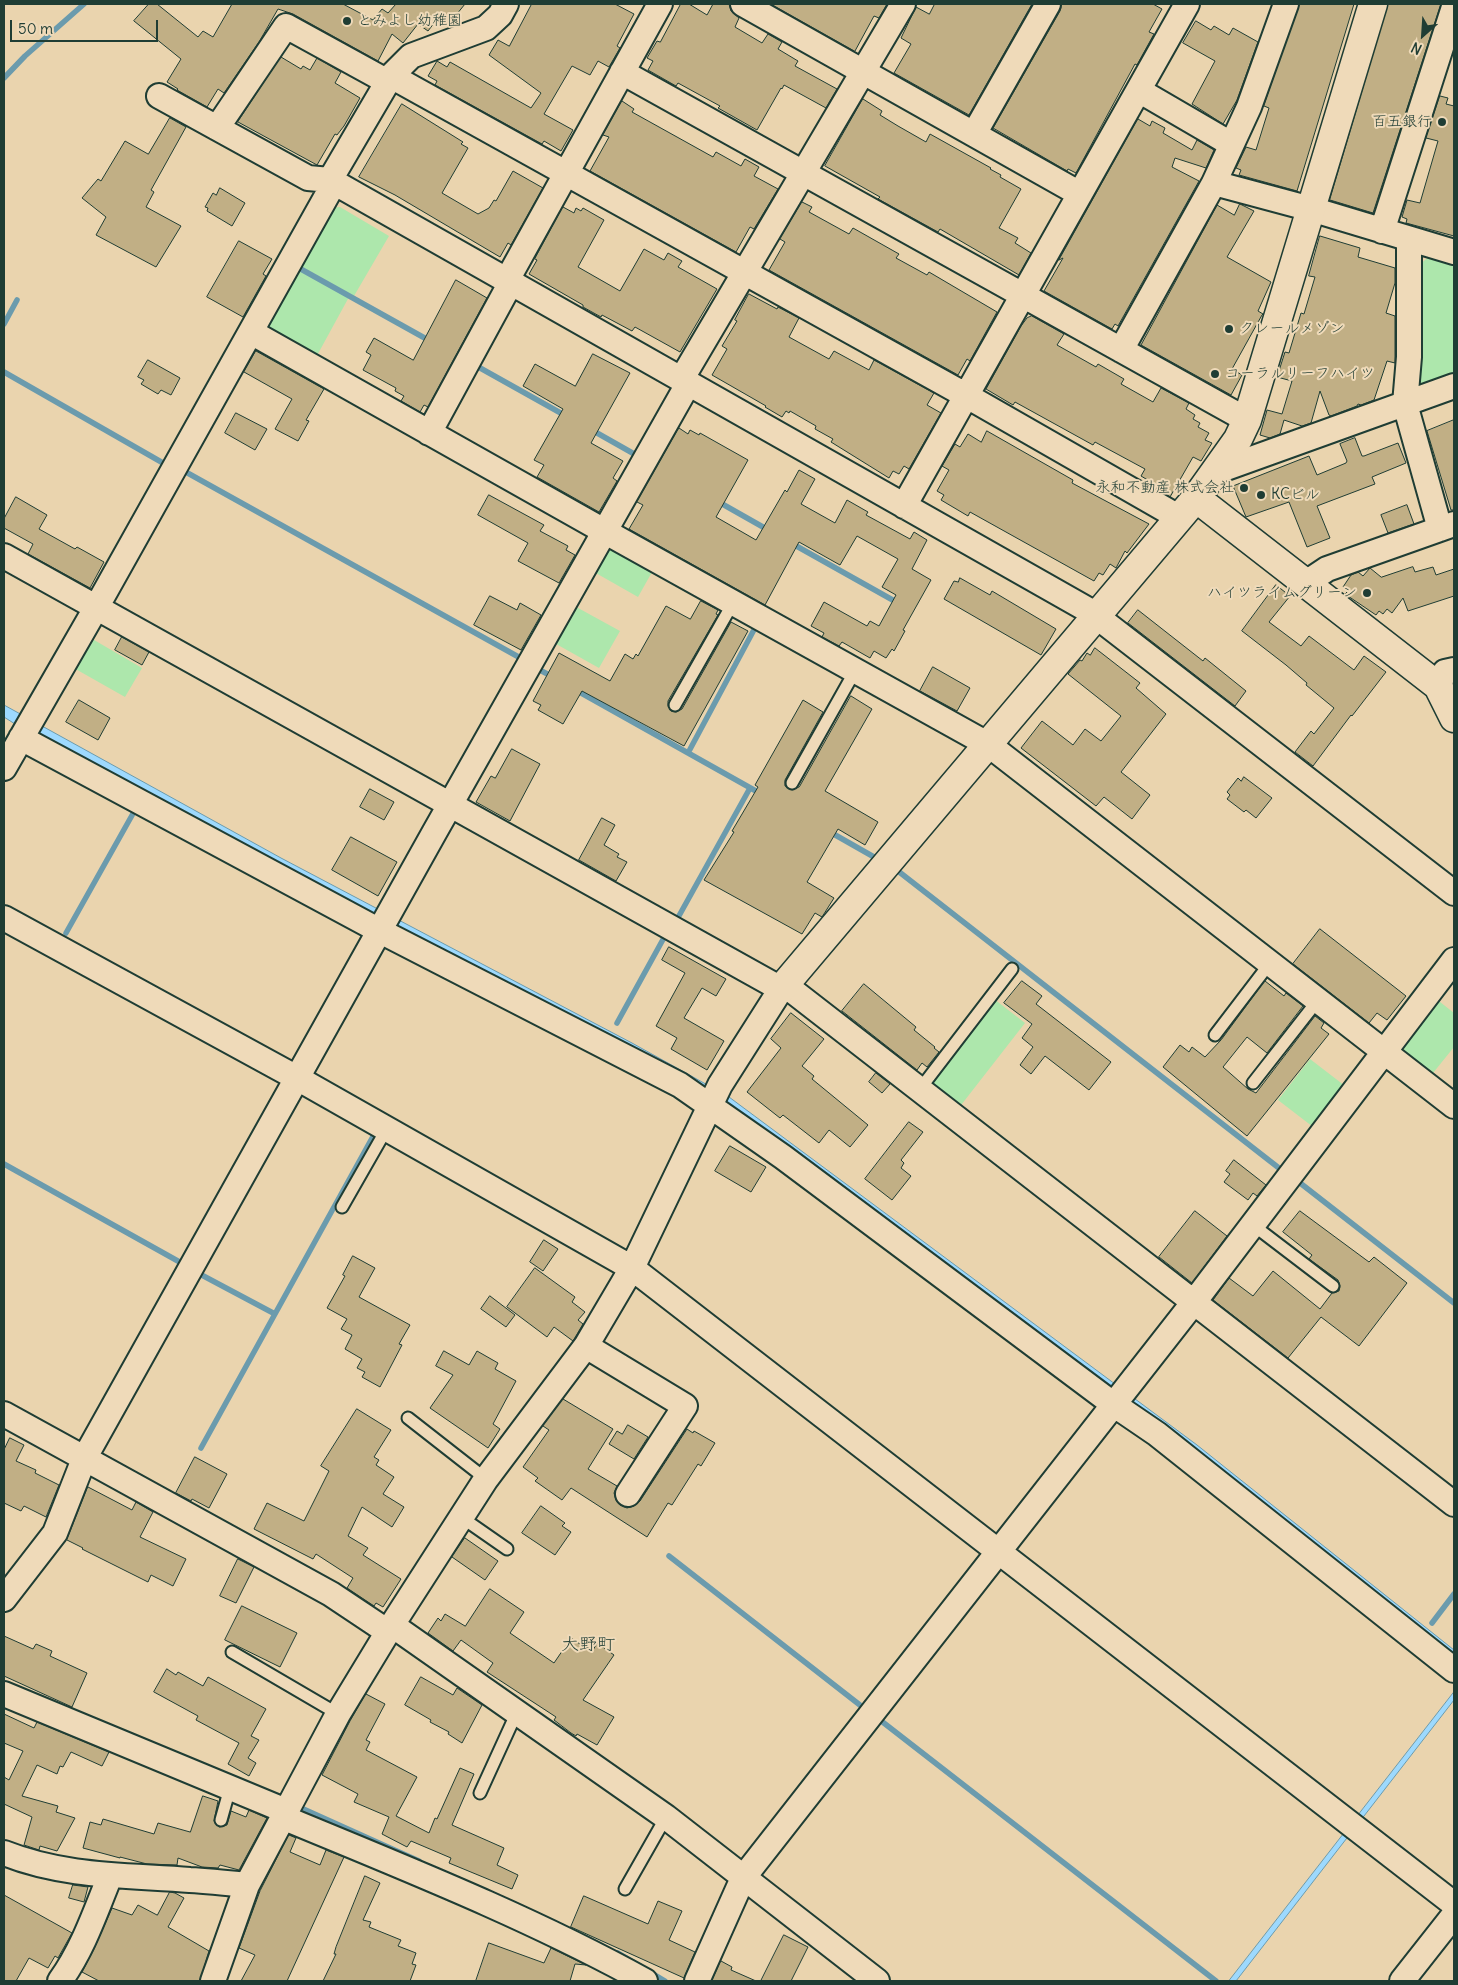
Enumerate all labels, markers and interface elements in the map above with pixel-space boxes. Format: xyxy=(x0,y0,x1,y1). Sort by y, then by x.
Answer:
scale bar xyxy=(12,10,160,42)
north arrow xyxy=(1398,10,1448,60)
place label: とみよし幼稚園 xyxy=(357,12,462,30)
marker: とみよし幼稚園 xyxy=(341,15,353,27)
text: 50 m xyxy=(18,19,53,38)
text: N xyxy=(1408,38,1425,59)
place label: 百五銀行 xyxy=(1372,113,1432,131)
marker: 百五銀行 xyxy=(1436,116,1448,128)
place label: クレールメゾン xyxy=(1239,320,1345,338)
marker: クレールメゾン xyxy=(1223,323,1235,335)
place label: コーラルリーフハイツ xyxy=(1225,365,1375,383)
marker: コーラルリーフハイツ xyxy=(1209,368,1221,380)
place label: 永和不動産 株式会社 xyxy=(1095,479,1234,497)
marker: 永和不動産 株式会社 xyxy=(1238,482,1250,494)
place label: KCビル xyxy=(1271,486,1320,504)
marker: KCビル xyxy=(1255,489,1267,501)
place label: ハイツライムグリーン xyxy=(1207,584,1357,602)
marker: ハイツライムグリーン xyxy=(1361,587,1373,599)
district label: 大野町 xyxy=(561,1634,615,1656)

